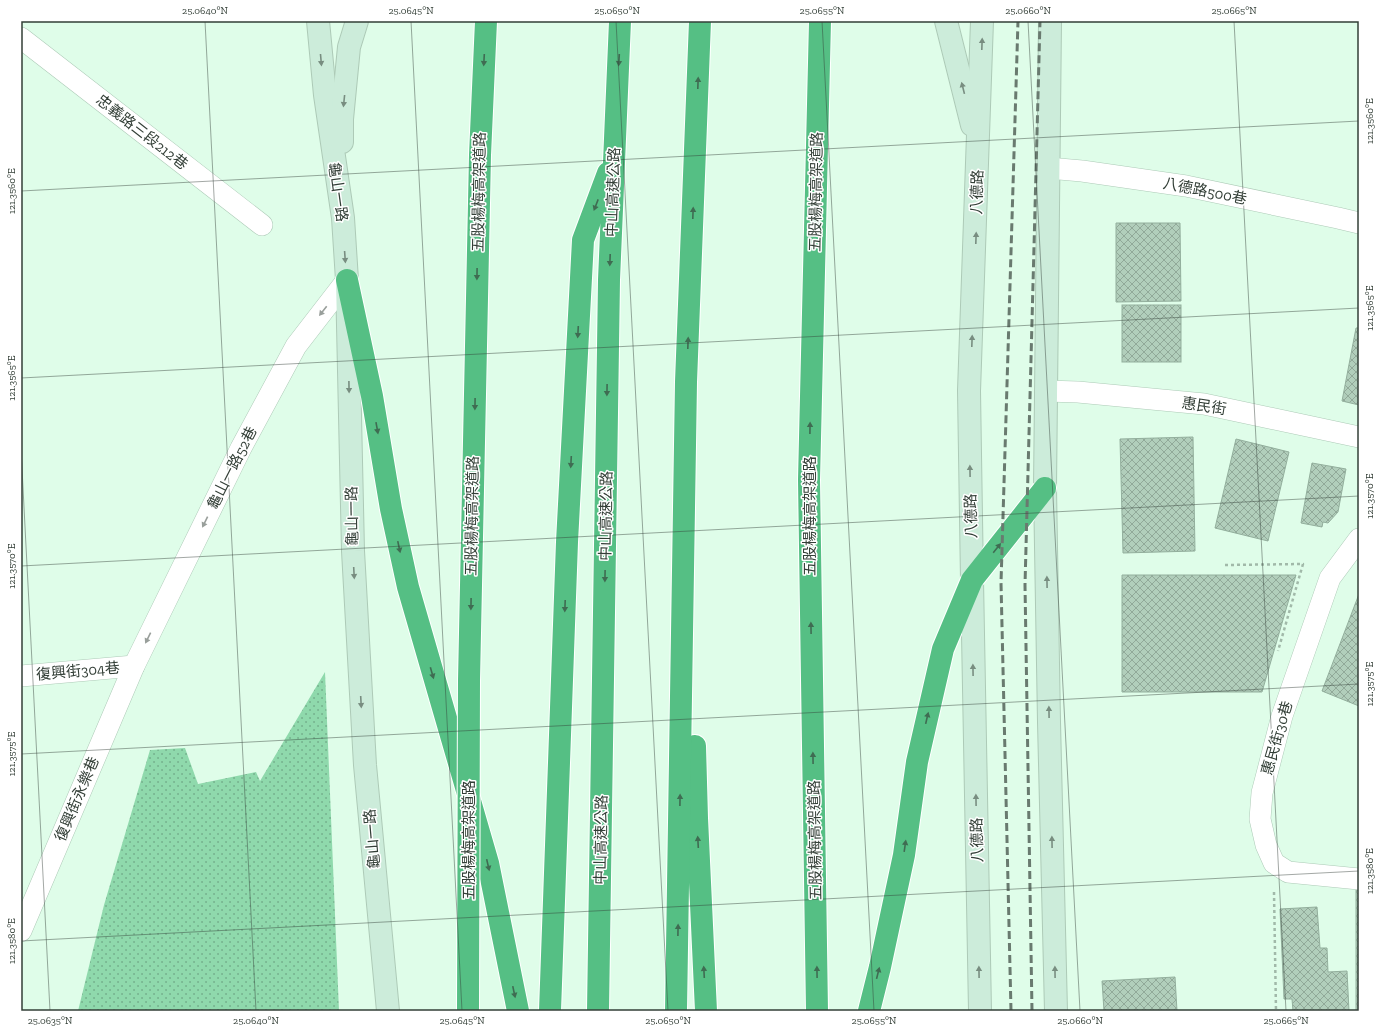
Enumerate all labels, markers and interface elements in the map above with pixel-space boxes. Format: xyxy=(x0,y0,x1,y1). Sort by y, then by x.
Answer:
text: 25.0640°N xyxy=(182,5,229,17)
text: 25.0645°N xyxy=(388,5,434,17)
text: 25.0650°N xyxy=(594,5,640,17)
text: 25.0655°N xyxy=(800,5,845,17)
text: 25.0660°N xyxy=(1005,5,1051,17)
text: 25.0665°N xyxy=(1211,5,1257,17)
one-way arrow xyxy=(978,38,985,50)
one-way arrow xyxy=(318,54,325,66)
one-way arrow xyxy=(481,54,487,67)
one-way arrow xyxy=(615,54,622,66)
one-way arrow xyxy=(694,77,701,89)
one-way arrow xyxy=(959,82,965,95)
street label: 忠義路三段212巷 xyxy=(93,91,191,173)
one-way arrow xyxy=(341,95,347,107)
text: 121.3560°E xyxy=(1364,98,1376,144)
street label: 五股楊梅高架道路 xyxy=(469,132,489,252)
street label: 五股楊梅高架道路 xyxy=(806,132,826,252)
street label: 中山高速公路 xyxy=(602,147,624,237)
street label: 龜山一路 xyxy=(325,161,351,223)
text: 121.3560°E xyxy=(6,168,18,214)
street label: 八德路 xyxy=(967,169,987,215)
street label: 八德路500巷 xyxy=(1162,174,1248,208)
one-way arrow xyxy=(592,199,598,211)
one-way arrow xyxy=(689,207,696,219)
one-way arrow xyxy=(972,232,979,244)
one-way arrow xyxy=(342,251,349,263)
one-way arrow xyxy=(607,254,613,267)
one-way arrow xyxy=(474,268,480,281)
text: 121.3565°E xyxy=(1364,285,1376,331)
one-way arrow xyxy=(319,306,327,317)
one-way arrow xyxy=(575,326,581,339)
one-way arrow xyxy=(968,335,975,347)
one-way arrow xyxy=(685,336,691,349)
text: 121.3565°E xyxy=(6,355,18,401)
one-way arrow xyxy=(346,381,352,394)
one-way arrow xyxy=(604,384,611,396)
street label: 惠民街 xyxy=(1180,394,1228,418)
one-way arrow xyxy=(472,398,478,411)
one-way arrow xyxy=(807,421,813,434)
one-way arrow xyxy=(375,422,381,434)
street label: 龜山一路52巷 xyxy=(203,424,261,512)
street label: 五股楊梅高架道路 xyxy=(462,456,482,576)
one-way arrow xyxy=(568,456,575,468)
street label: 五股楊梅高架道路 xyxy=(801,456,819,576)
one-way arrow xyxy=(967,464,973,477)
street label: 中山高速公路 xyxy=(596,471,616,561)
text: 121.3570°E xyxy=(1364,473,1376,519)
street label: 龜山一路 xyxy=(342,486,362,546)
street label: 八德路 xyxy=(962,493,980,539)
one-way arrow xyxy=(202,516,208,527)
one-way arrow xyxy=(397,541,403,553)
text: 121.3570°E xyxy=(6,543,18,589)
one-way arrow xyxy=(992,543,1001,554)
one-way arrow xyxy=(350,567,357,579)
one-way arrow xyxy=(602,570,608,583)
one-way arrow xyxy=(1044,575,1050,588)
one-way arrow xyxy=(467,598,474,610)
one-way arrow xyxy=(562,600,568,613)
one-way arrow xyxy=(808,621,814,634)
one-way arrow xyxy=(145,633,151,644)
street label: 復興街304巷 xyxy=(35,658,121,684)
text: 121.3575°E xyxy=(1364,662,1376,706)
one-way arrow xyxy=(970,663,976,676)
one-way arrow xyxy=(429,667,435,679)
one-way arrow xyxy=(358,696,365,708)
street label: 惠民街30巷 xyxy=(1258,699,1296,777)
one-way arrow xyxy=(1046,705,1052,718)
one-way arrow xyxy=(925,712,931,724)
text: 121.3575°E xyxy=(6,732,18,776)
one-way arrow xyxy=(810,751,816,764)
street label: 復興街永樂巷 xyxy=(51,754,103,844)
street label: 五股楊梅高架道路 xyxy=(460,780,478,900)
street label: 五股楊梅高架道路 xyxy=(805,780,825,900)
one-way arrow xyxy=(677,793,683,806)
one-way arrow xyxy=(973,793,979,806)
street label: 中山高速公路 xyxy=(591,795,611,885)
street label: 龜山一路 xyxy=(360,808,384,870)
street label: 八德路 xyxy=(968,817,986,863)
one-way arrow xyxy=(1049,835,1055,848)
one-way arrow xyxy=(694,836,701,848)
one-way arrow xyxy=(902,840,908,852)
text: 121.3580°E xyxy=(1364,848,1376,894)
one-way arrow xyxy=(485,859,491,871)
text: 121.3580°E xyxy=(6,918,18,964)
one-way arrow xyxy=(675,923,681,936)
one-way arrow xyxy=(814,965,820,978)
one-way arrow xyxy=(976,965,982,978)
one-way arrow xyxy=(1052,965,1058,978)
one-way arrow xyxy=(700,966,707,978)
one-way arrow xyxy=(876,967,882,979)
one-way arrow xyxy=(512,986,518,998)
text: 25.0635°N xyxy=(28,1015,73,1027)
text: 25.0640°N xyxy=(233,1015,280,1027)
text: 25.0645°N xyxy=(439,1015,485,1027)
text: 25.0650°N xyxy=(645,1015,691,1027)
text: 25.0655°N xyxy=(852,1015,897,1027)
text: 25.0660°N xyxy=(1057,1015,1103,1027)
text: 25.0665°N xyxy=(1263,1015,1309,1027)

